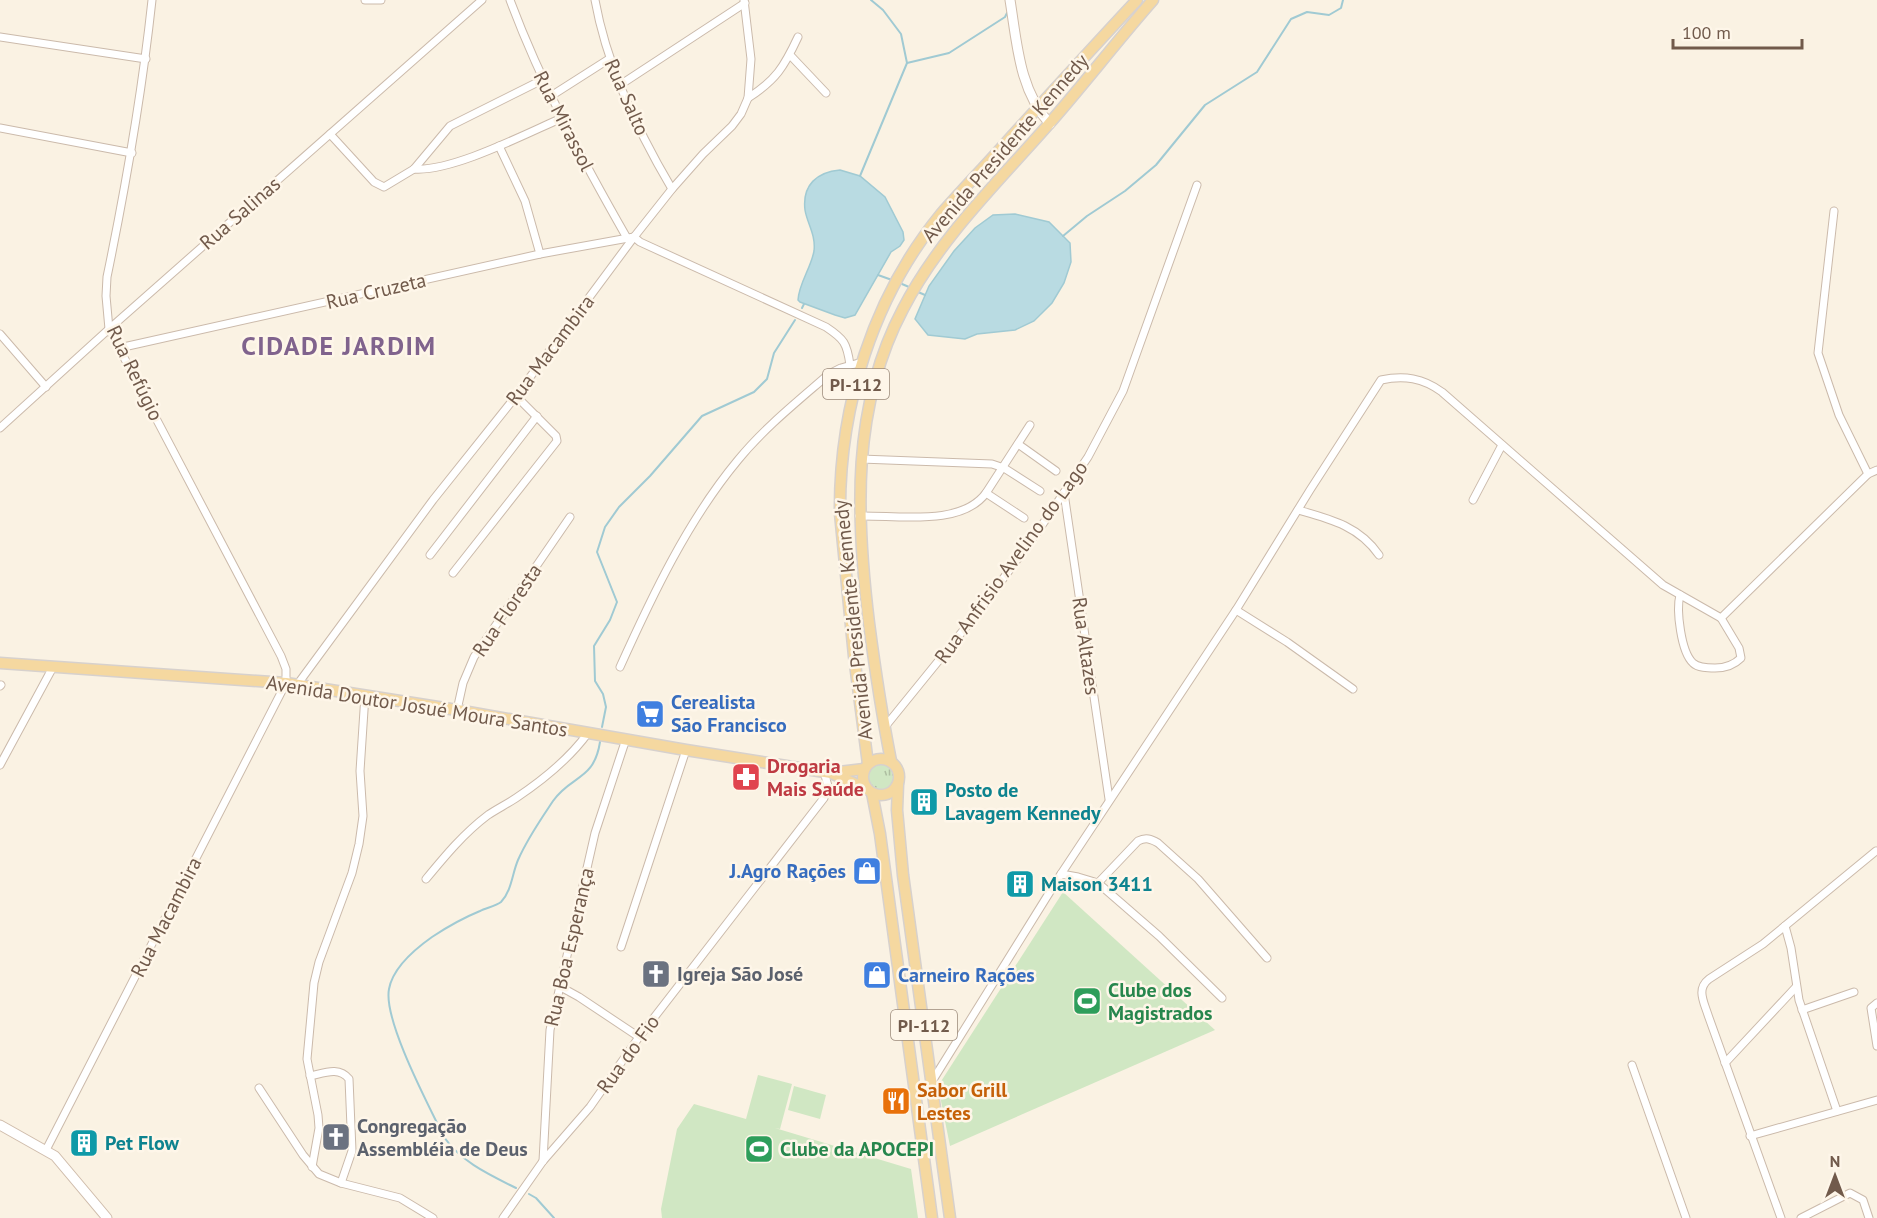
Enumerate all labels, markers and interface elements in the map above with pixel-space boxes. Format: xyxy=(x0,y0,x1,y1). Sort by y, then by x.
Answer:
scale bar xyxy=(1673,12,1802,50)
text: 100 m xyxy=(1682,21,1731,44)
street label: Avenida Presidente Kennedy xyxy=(916,48,1094,248)
street label: Rua Salto xyxy=(599,55,655,139)
street label: Rua Mirassol xyxy=(528,67,600,176)
street label: Rua Salinas xyxy=(194,171,286,255)
street label: Rua Cruzeta xyxy=(323,267,429,315)
street label: Rua Macambira xyxy=(500,290,600,410)
street label: Rua Refúgio xyxy=(101,321,169,425)
district label: CIDADE JARDIM xyxy=(241,329,437,362)
road number: PI-112 xyxy=(823,369,889,399)
street label: Rua Anfrisio Avelino do Lago xyxy=(929,455,1093,669)
street label: Avenida Presidente Kennedy xyxy=(827,498,879,741)
street label: Rua Floresta xyxy=(466,558,548,662)
street label: Rua Altazes xyxy=(1066,595,1106,697)
street label: Avenida Doutor Josué Moura Santos xyxy=(264,669,570,743)
place label: Cerealista São Francisco xyxy=(671,689,787,738)
supermarket icon: Cerealista São Francisco xyxy=(634,698,666,730)
place label: Drogaria Mais Saúde xyxy=(767,753,864,802)
pharmacy icon: Drogaria Mais Saúde xyxy=(730,761,762,793)
place label: Posto de Lavagem Kennedy xyxy=(945,777,1101,826)
building icon: Posto de Lavagem Kennedy xyxy=(908,786,940,818)
street label: Rua Macambira xyxy=(125,852,207,982)
shop icon: J.Agro Rações xyxy=(851,855,883,887)
place label: J.Agro Rações xyxy=(729,858,846,884)
street label: Rua Boa Esperança xyxy=(538,865,600,1029)
building icon: Maison 3411 xyxy=(1004,868,1036,900)
place label: Maison 3411 xyxy=(1041,871,1153,897)
church icon: Igreja São José xyxy=(640,958,672,990)
shop icon: Carneiro Rações xyxy=(861,959,893,991)
place label: Igreja São José xyxy=(677,961,803,987)
place label: Carneiro Rações xyxy=(898,962,1035,988)
place label: Clube dos Magistrados xyxy=(1108,977,1212,1026)
sports icon: Clube dos Magistrados xyxy=(1071,985,1103,1017)
street label: Rua do Fio xyxy=(591,1010,665,1098)
road number: PI-112 xyxy=(891,1010,957,1040)
place label: Sabor Grill Lestes xyxy=(917,1077,1007,1126)
restaurant icon: Sabor Grill Lestes xyxy=(880,1085,912,1117)
place label: Congregação Assembléia de Deus xyxy=(357,1113,528,1162)
church icon: Congregação Assembléia de Deus xyxy=(320,1121,352,1153)
building icon: Pet Flow xyxy=(68,1127,100,1159)
place label: Pet Flow xyxy=(105,1130,180,1156)
sports icon: Clube da APOCEPI xyxy=(743,1133,775,1165)
place label: Clube da APOCEPI xyxy=(780,1136,934,1162)
north arrow xyxy=(1805,1146,1865,1206)
text: N xyxy=(1830,1151,1840,1171)

